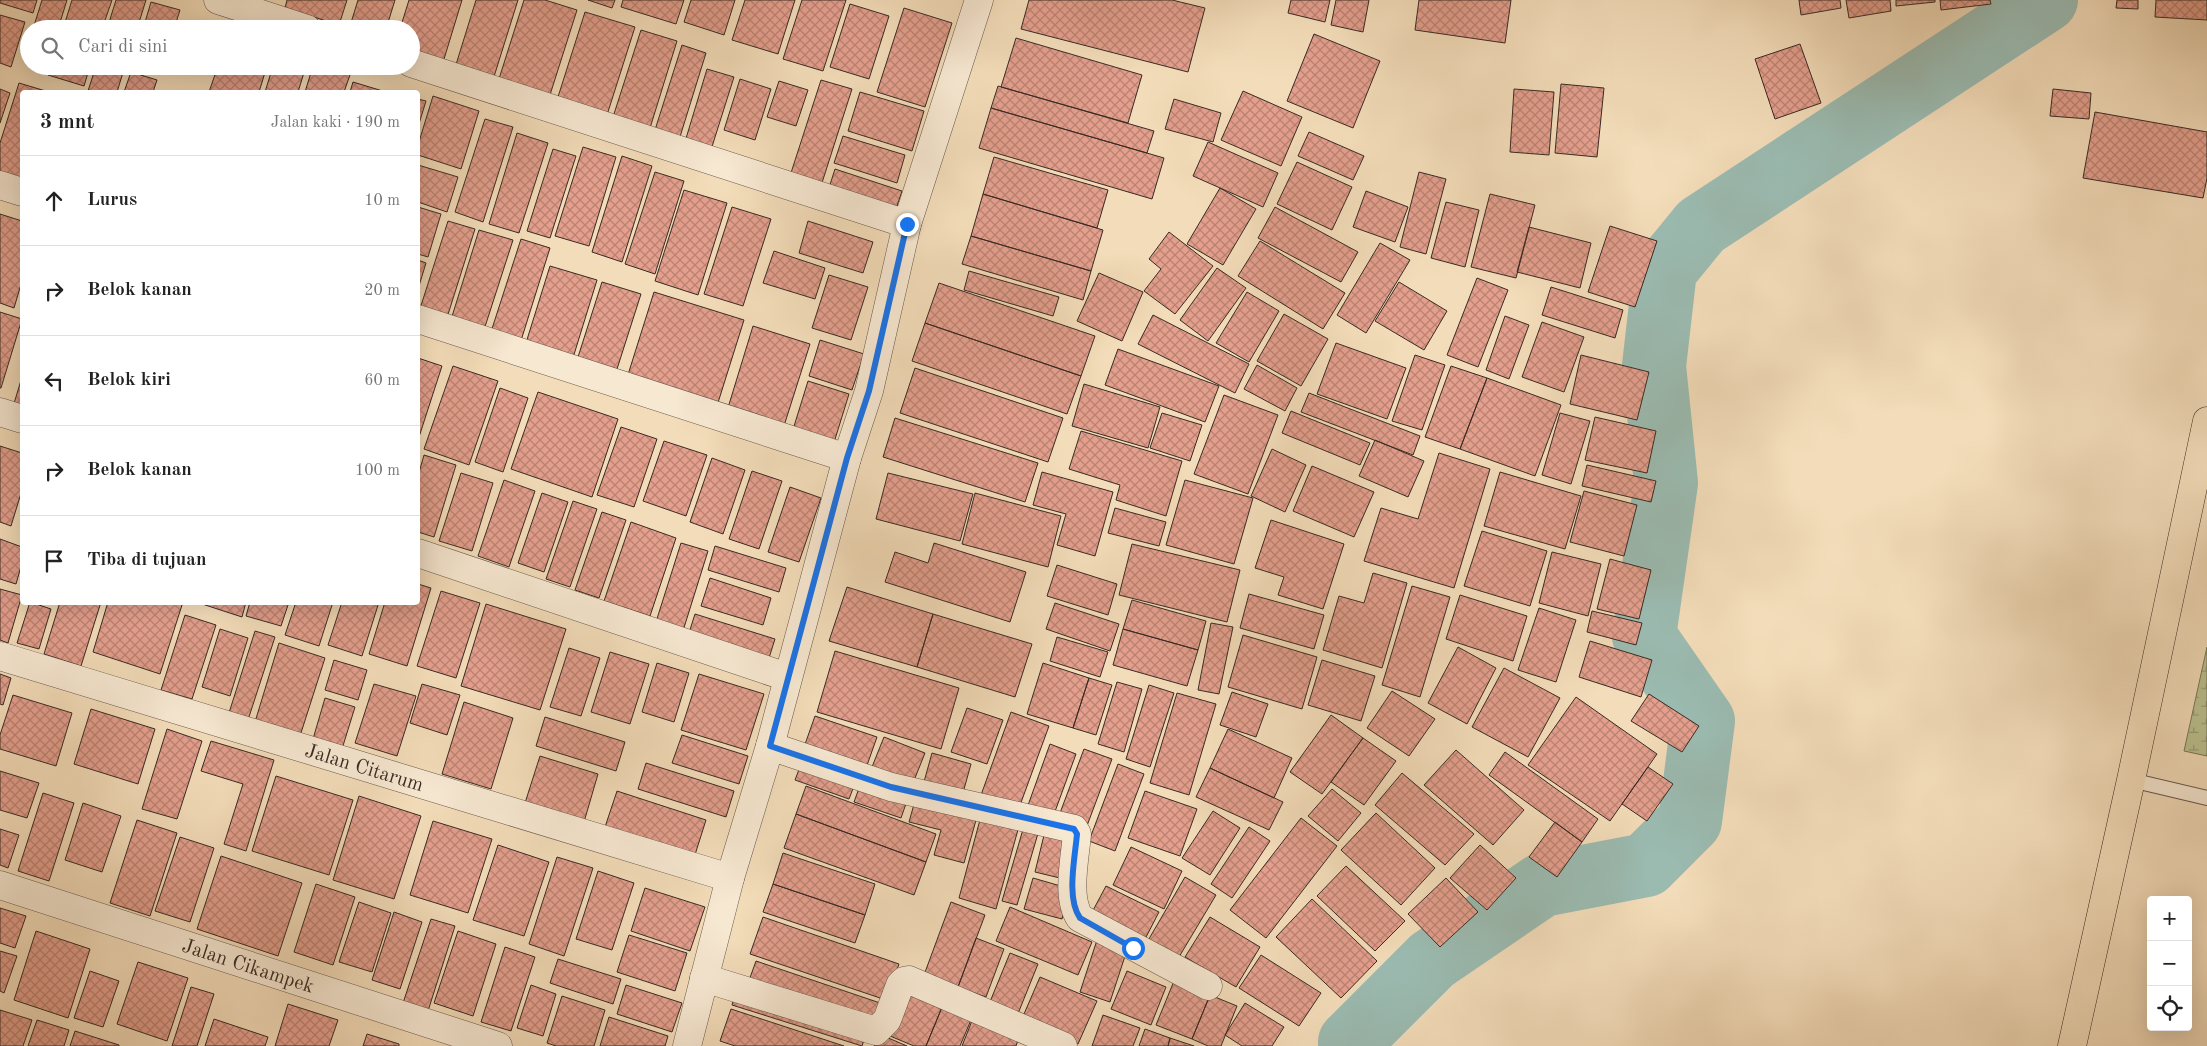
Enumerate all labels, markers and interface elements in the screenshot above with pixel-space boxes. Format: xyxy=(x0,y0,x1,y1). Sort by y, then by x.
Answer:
search box xyxy=(20,20,420,75)
icon: search xyxy=(38,34,66,62)
text: Cari di sini xyxy=(78,38,168,57)
text: 3 mnt xyxy=(40,112,94,133)
text: Jalan kaki · 190 m xyxy=(271,115,400,131)
icon: ahead xyxy=(40,187,68,215)
text: Lurus xyxy=(87,191,137,210)
text: 10 m xyxy=(364,193,400,209)
route end xyxy=(896,213,919,236)
icon: right xyxy=(40,277,68,305)
text: Belok kanan xyxy=(87,281,192,300)
text: 20 m xyxy=(364,283,400,299)
icon: left xyxy=(40,367,68,395)
text: Belok kiri xyxy=(87,371,171,390)
text: 60 m xyxy=(364,373,400,389)
icon: right xyxy=(40,457,68,485)
text: Belok kanan xyxy=(87,461,192,480)
text: 100 m xyxy=(355,463,400,479)
icon: arrive xyxy=(40,547,68,575)
text: Tiba di tujuan xyxy=(87,551,207,570)
street label: Jalan Citarum xyxy=(302,741,426,796)
map controls xyxy=(2147,896,2192,1031)
button: + xyxy=(2147,896,2192,941)
street label: Jalan Cikampek xyxy=(179,937,316,998)
route start xyxy=(1122,937,1145,960)
button: − xyxy=(2147,941,2192,986)
button: locate xyxy=(2147,986,2192,1031)

